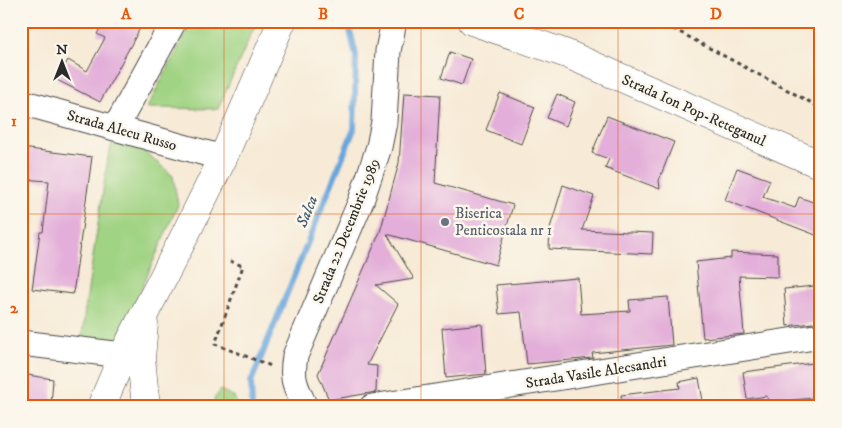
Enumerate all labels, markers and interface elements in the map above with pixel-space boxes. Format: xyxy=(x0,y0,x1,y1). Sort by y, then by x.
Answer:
text: A xyxy=(120,4,132,24)
text: B xyxy=(318,4,328,24)
text: C xyxy=(514,4,524,24)
text: D xyxy=(710,4,722,24)
north arrow xyxy=(38,38,88,88)
text: N xyxy=(56,41,68,59)
street label: Strada Ion Pop-Reteganul xyxy=(619,70,769,151)
street label: Strada Alecu Russo xyxy=(65,106,179,155)
text: 1 xyxy=(11,111,17,131)
street label: Strada 22 Decembrie 1989 xyxy=(309,156,384,306)
water label: Salca xyxy=(291,193,322,231)
place label: Biserica Penticostala nr 1 xyxy=(455,204,552,240)
marker: Biserica Penticostala nr 1 xyxy=(439,216,451,228)
text: 2 xyxy=(10,298,19,318)
street label: Strada Vasile Alecsandri xyxy=(524,352,668,393)

